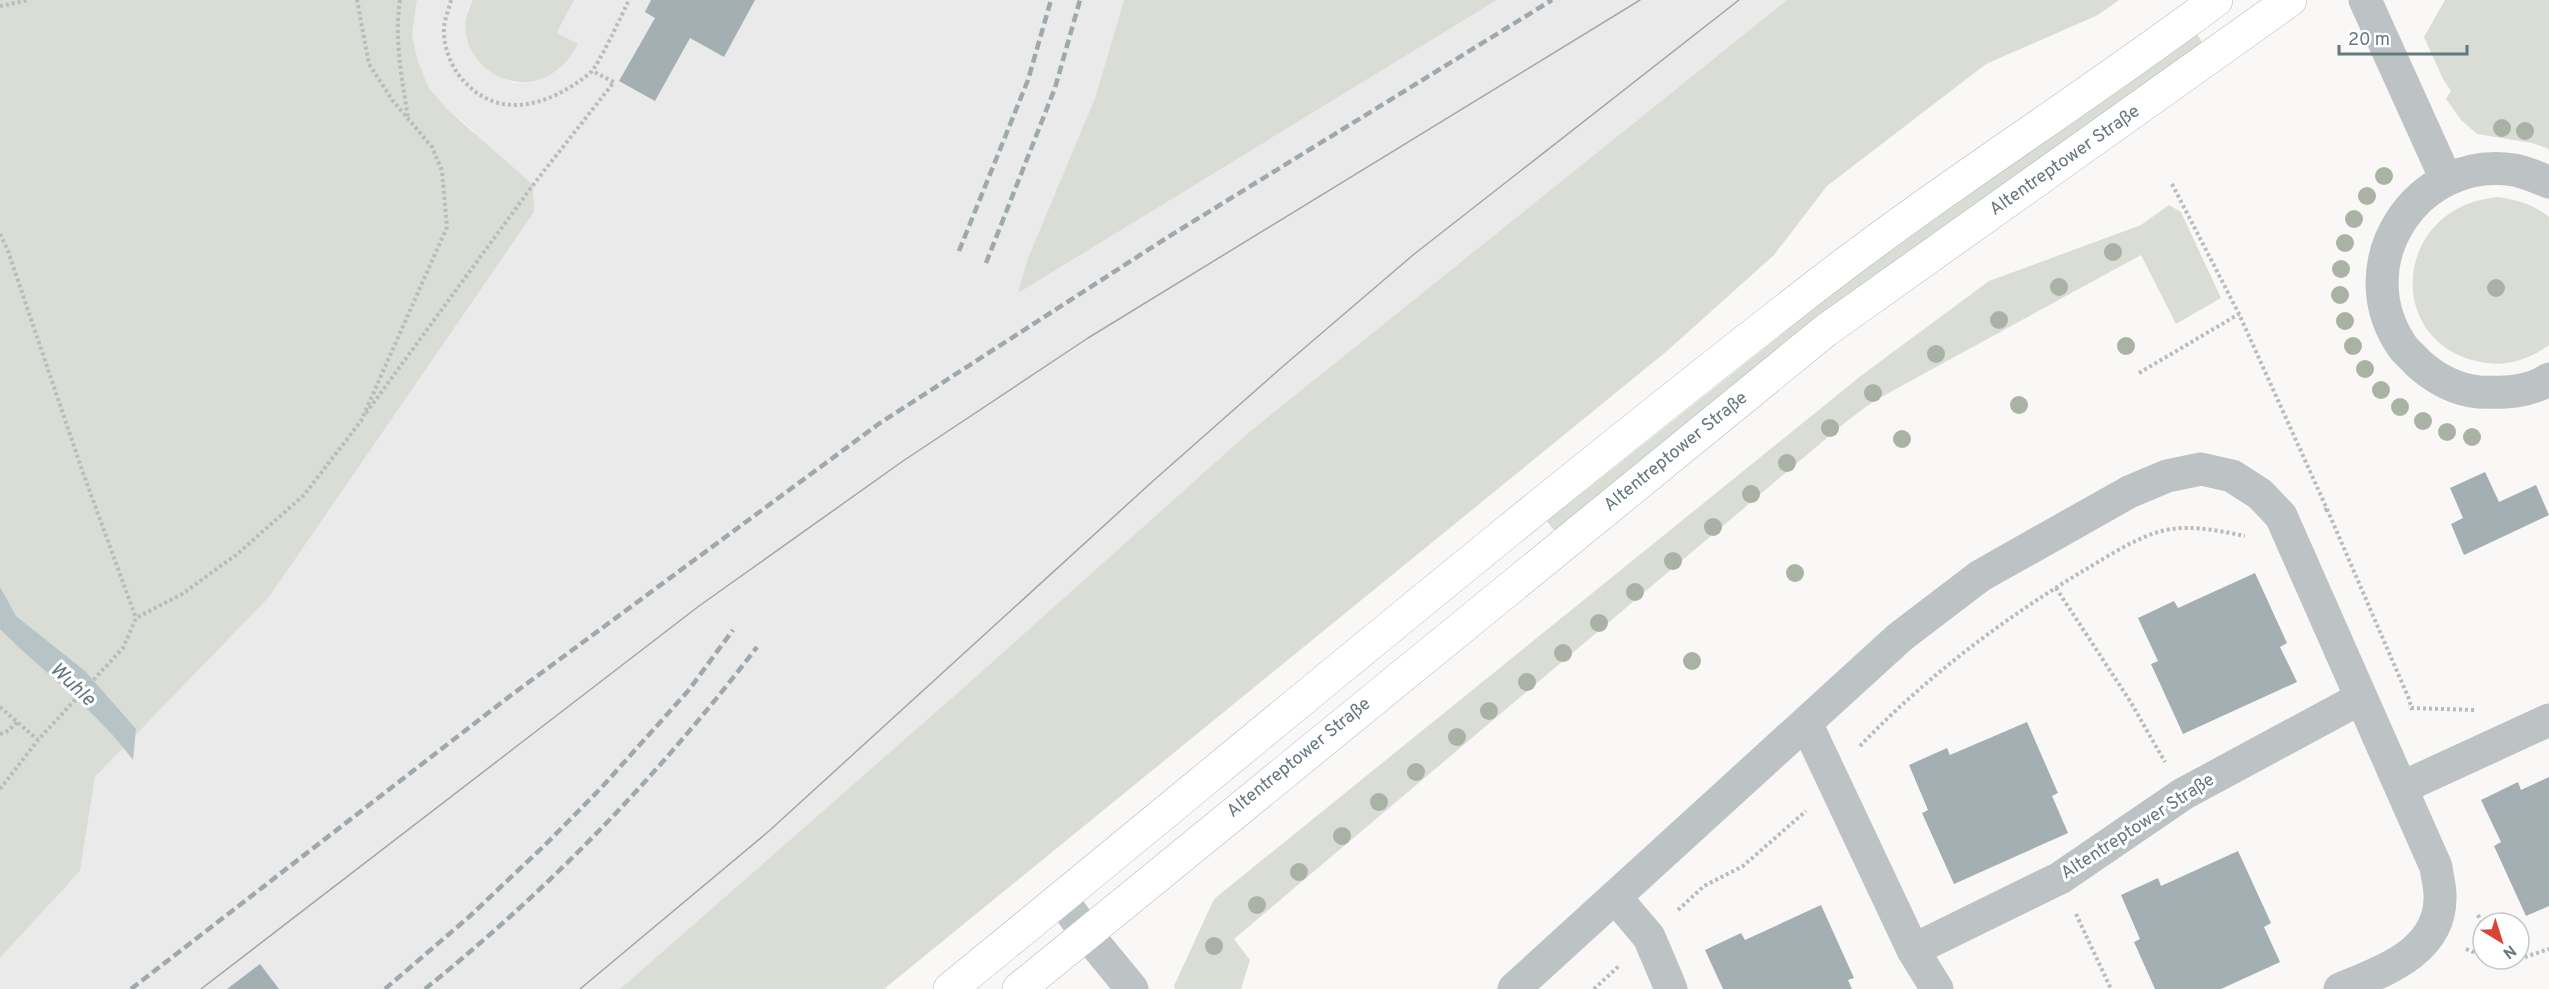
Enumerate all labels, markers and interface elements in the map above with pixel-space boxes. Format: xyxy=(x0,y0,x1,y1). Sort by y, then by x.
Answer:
scale bar xyxy=(2339,18,2466,56)
text: 20 m xyxy=(2348,29,2390,52)
street label: Altentreptower Straße xyxy=(1985,100,2145,222)
street label: Altentreptower Straße xyxy=(1599,387,1753,517)
water label: Wuhle xyxy=(44,657,101,713)
street label: Altentreptower Straße xyxy=(1222,693,1376,823)
street label: Altentreptower Straße xyxy=(2057,769,2219,885)
north arrow xyxy=(2471,911,2531,971)
text: N xyxy=(2498,940,2520,963)

